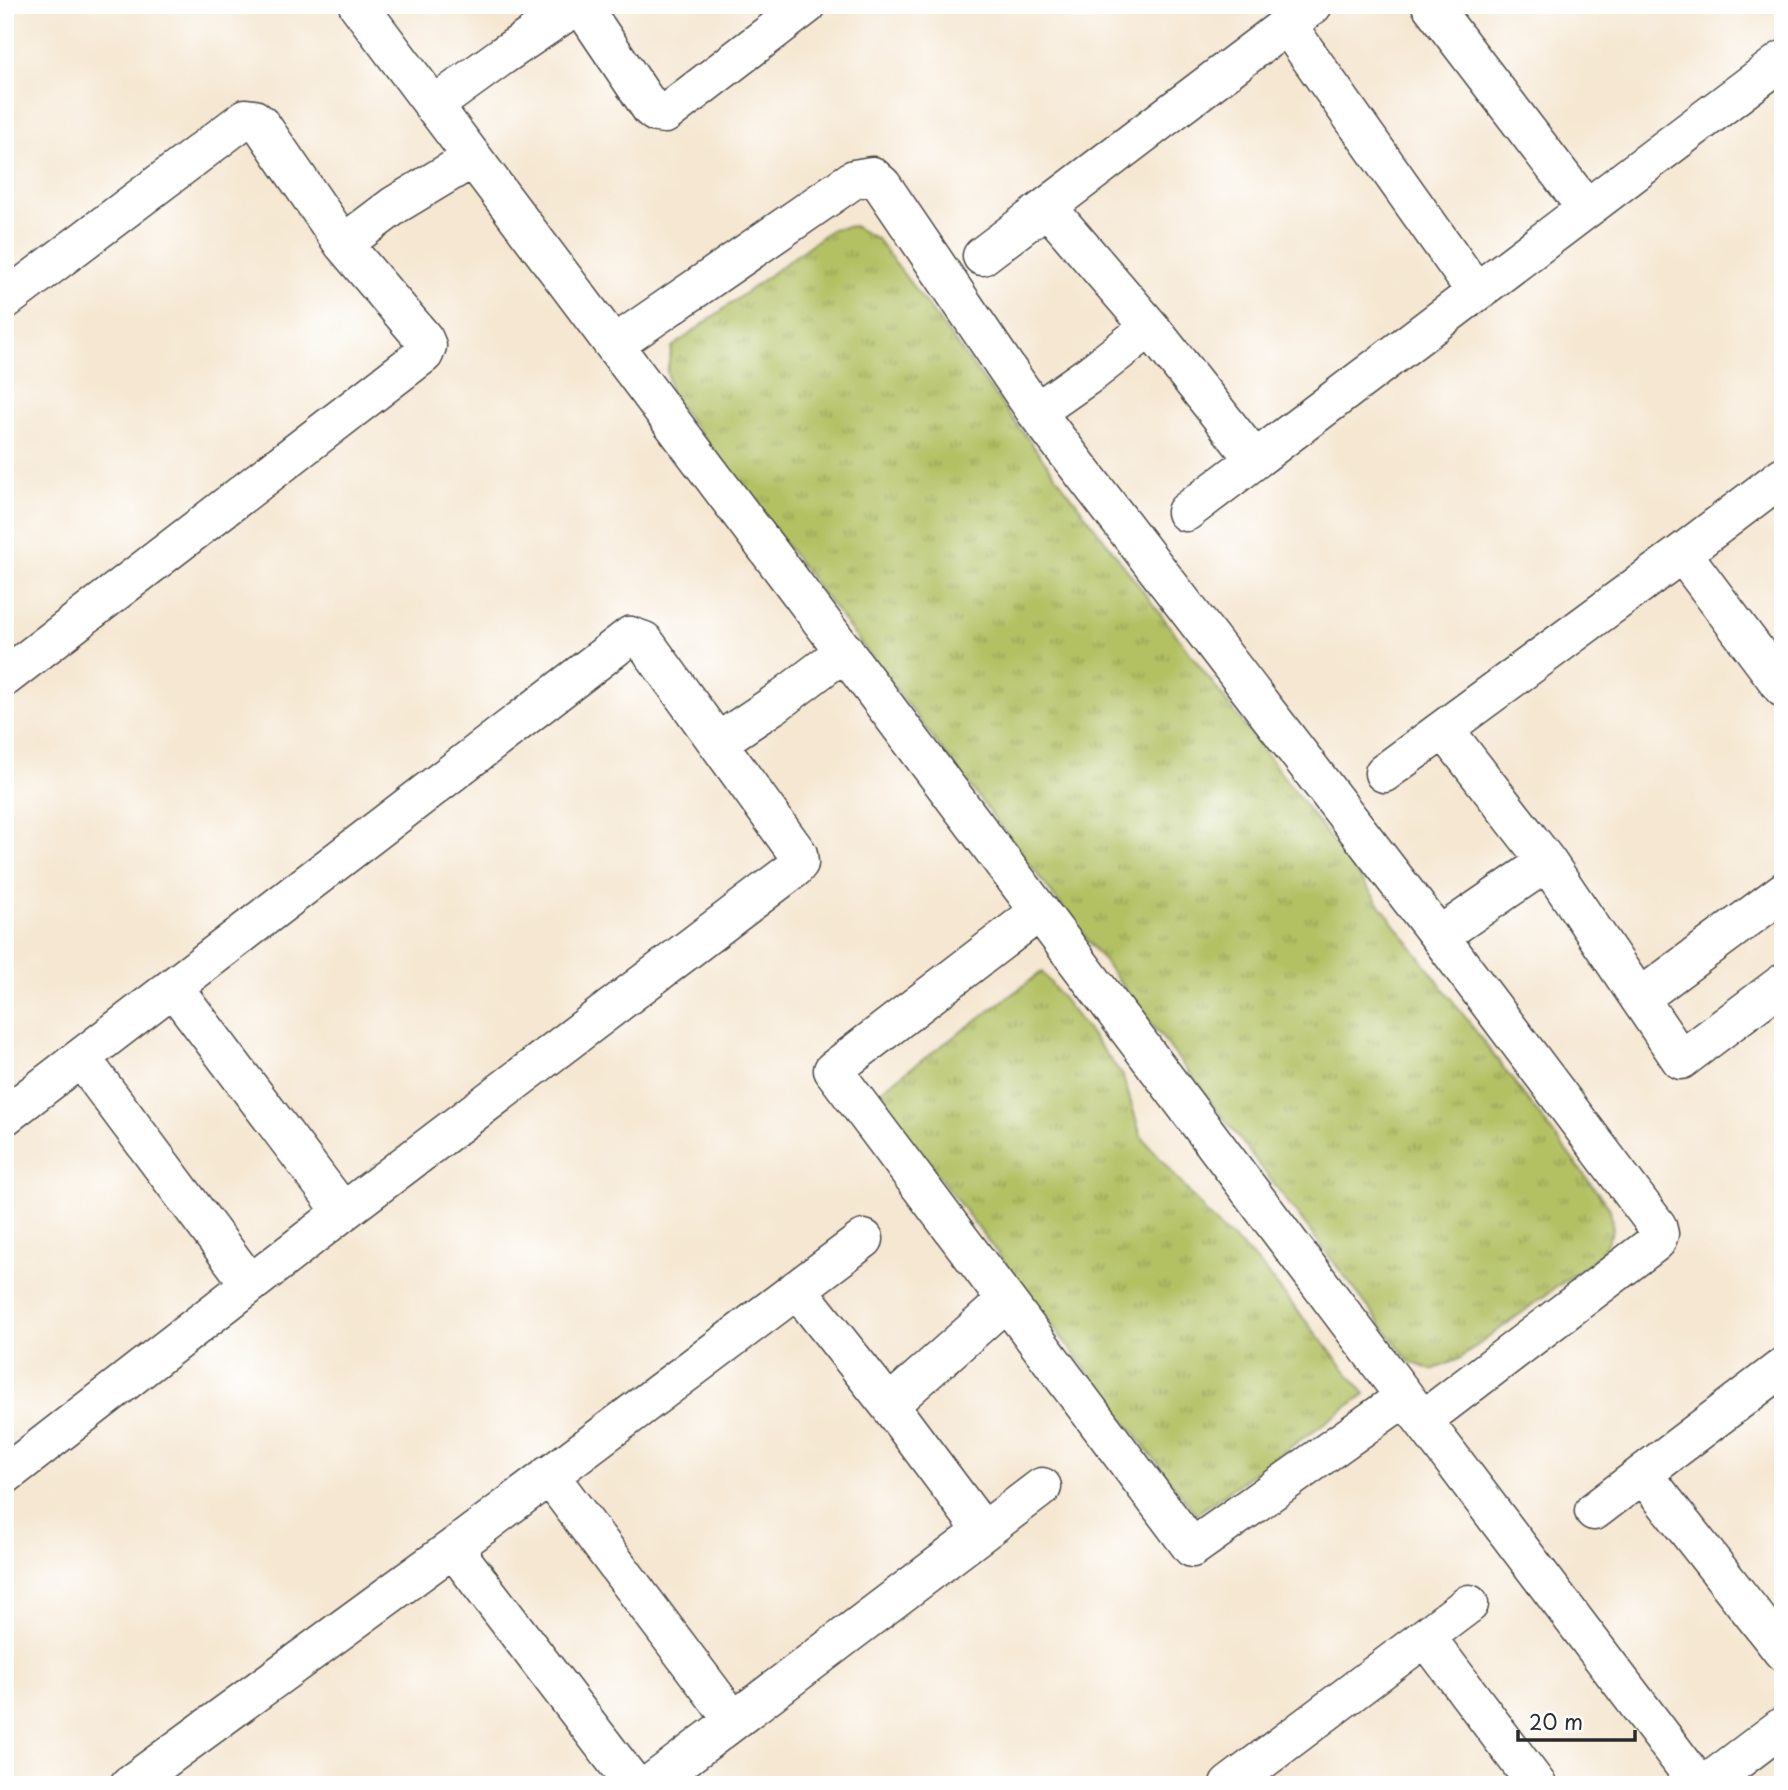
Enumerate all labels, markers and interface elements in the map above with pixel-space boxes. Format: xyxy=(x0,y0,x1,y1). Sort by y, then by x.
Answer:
scale bar xyxy=(1518,1699,1636,1743)
text: 20 m xyxy=(1529,1705,1583,1737)

